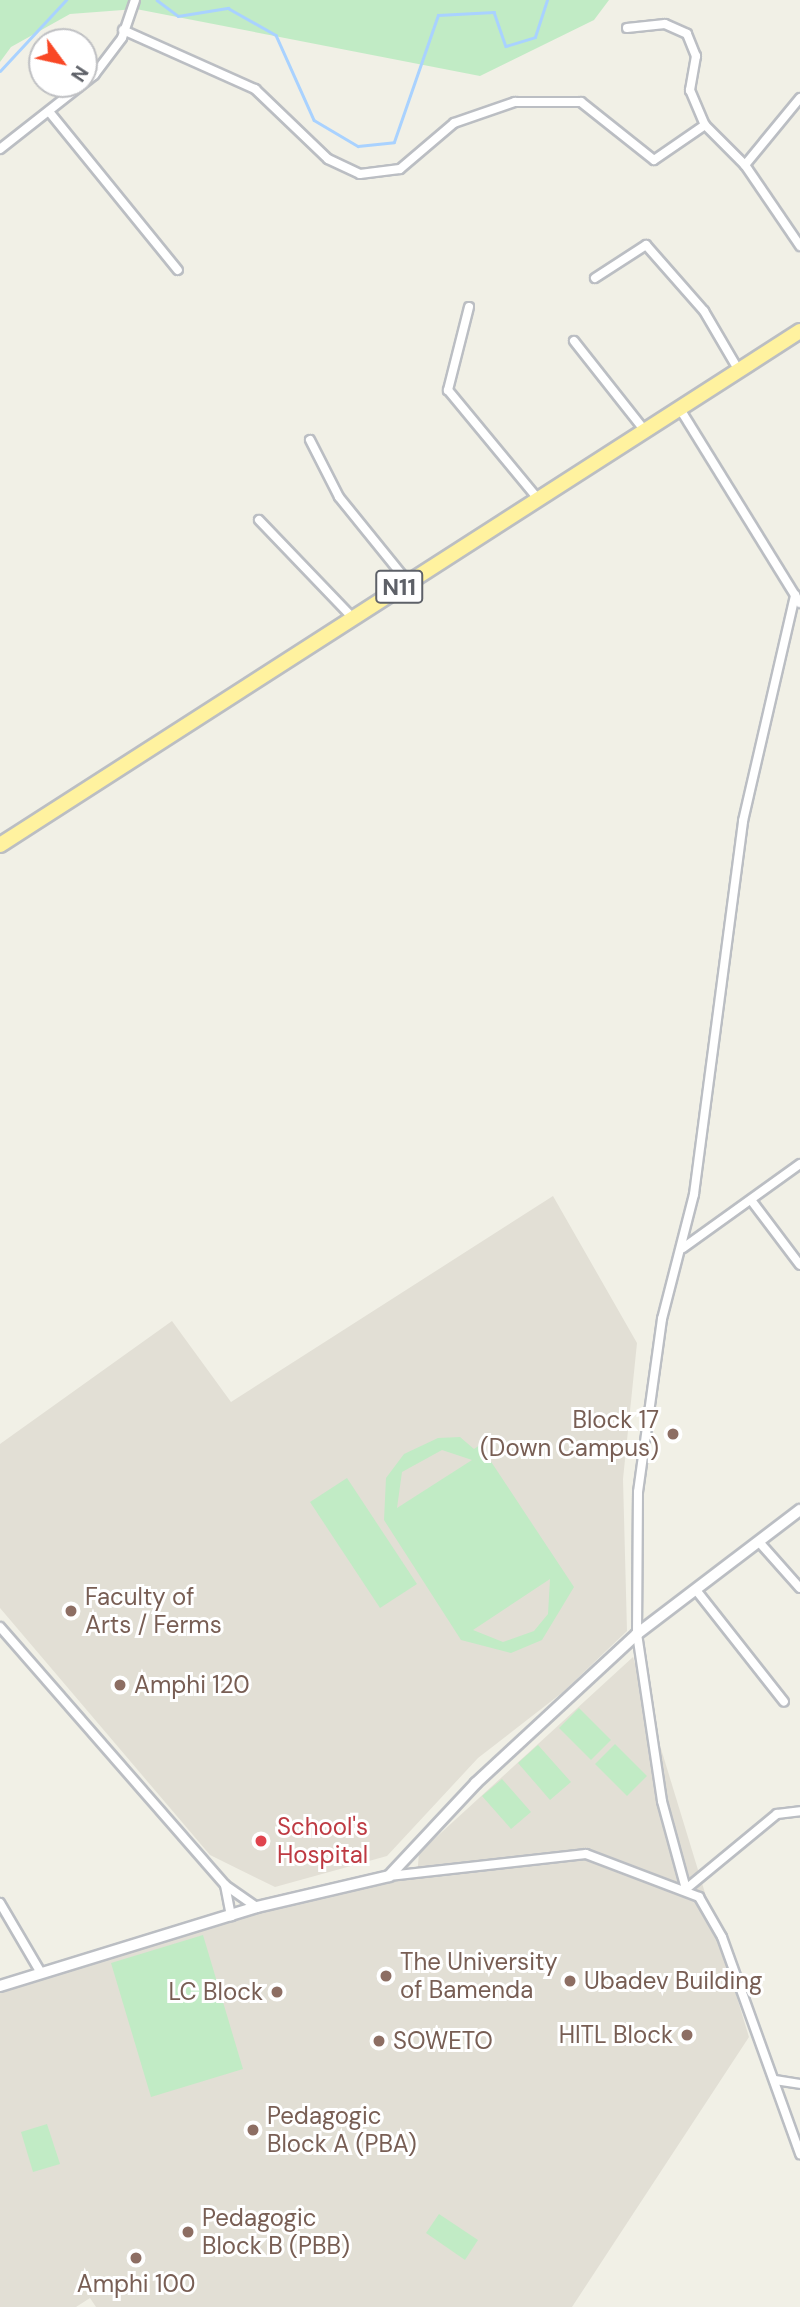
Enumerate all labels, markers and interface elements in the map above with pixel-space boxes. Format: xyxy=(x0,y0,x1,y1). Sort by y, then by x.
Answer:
north arrow xyxy=(28,28,98,98)
text: N xyxy=(65,61,94,86)
road number: N11 xyxy=(374,568,424,607)
place label: Block 17 (Down Campus) xyxy=(480,1406,659,1462)
marker: Block 17 (Down Campus) xyxy=(665,1426,681,1442)
place label: Faculty of Arts / Ferms xyxy=(85,1583,222,1639)
marker: Faculty of Arts / Ferms xyxy=(63,1603,79,1619)
place label: Amphi 120 xyxy=(134,1671,250,1699)
marker: Amphi 120 xyxy=(112,1677,128,1693)
place label: School's Hospital xyxy=(277,1813,368,1869)
marker: School's Hospital xyxy=(251,1831,271,1851)
place label: The University of Bamenda xyxy=(400,1948,558,2004)
place label: Ubadev Building xyxy=(584,1967,762,1995)
marker: The University of Bamenda xyxy=(378,1968,394,1984)
marker: Ubadev Building xyxy=(562,1973,578,1989)
place label: LC Block xyxy=(168,1978,263,2006)
marker: LC Block xyxy=(269,1984,285,2000)
place label: HITL Block xyxy=(559,2021,673,2049)
place label: SOWETO xyxy=(393,2027,493,2055)
marker: HITL Block xyxy=(679,2027,695,2043)
marker: SOWETO xyxy=(371,2033,387,2049)
place label: Pedagogic Block A (PBA) xyxy=(267,2102,417,2158)
marker: Pedagogic Block A (PBA) xyxy=(245,2122,261,2138)
place label: Pedagogic Block B (PBB) xyxy=(202,2204,350,2260)
marker: Pedagogic Block B (PBB) xyxy=(180,2224,196,2240)
marker: Amphi 100 xyxy=(128,2250,144,2266)
place label: Amphi 100 xyxy=(77,2270,195,2298)

